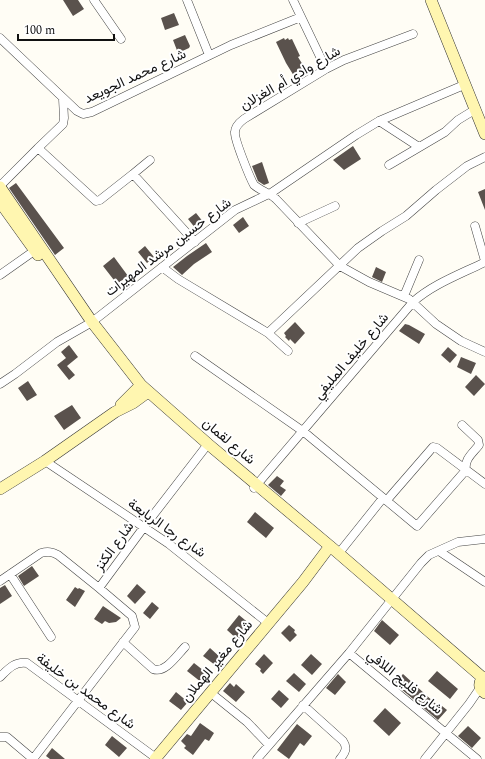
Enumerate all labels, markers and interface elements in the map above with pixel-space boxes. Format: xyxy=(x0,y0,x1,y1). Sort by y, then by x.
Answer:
scale bar xyxy=(18,16,114,42)
text: 100 m xyxy=(24,21,55,40)
street label: شارع وادي أم الغزلان xyxy=(236,41,345,116)
street label: شارع محمد الجويعد xyxy=(80,43,190,109)
street label: شارع حسين مرشد المهيرات xyxy=(100,192,236,302)
street label: شارع خليف المليفي xyxy=(308,308,395,405)
street label: شارع لقمان xyxy=(198,412,260,470)
street label: شارع رجا الربابعة xyxy=(124,493,210,563)
street label: شارع الكنز xyxy=(88,517,139,576)
street label: شارع مغير الهملان xyxy=(176,615,258,707)
street label: شارع فليح اللافي xyxy=(362,645,448,720)
street label: شارع محمد بن خليفة xyxy=(32,648,140,734)

